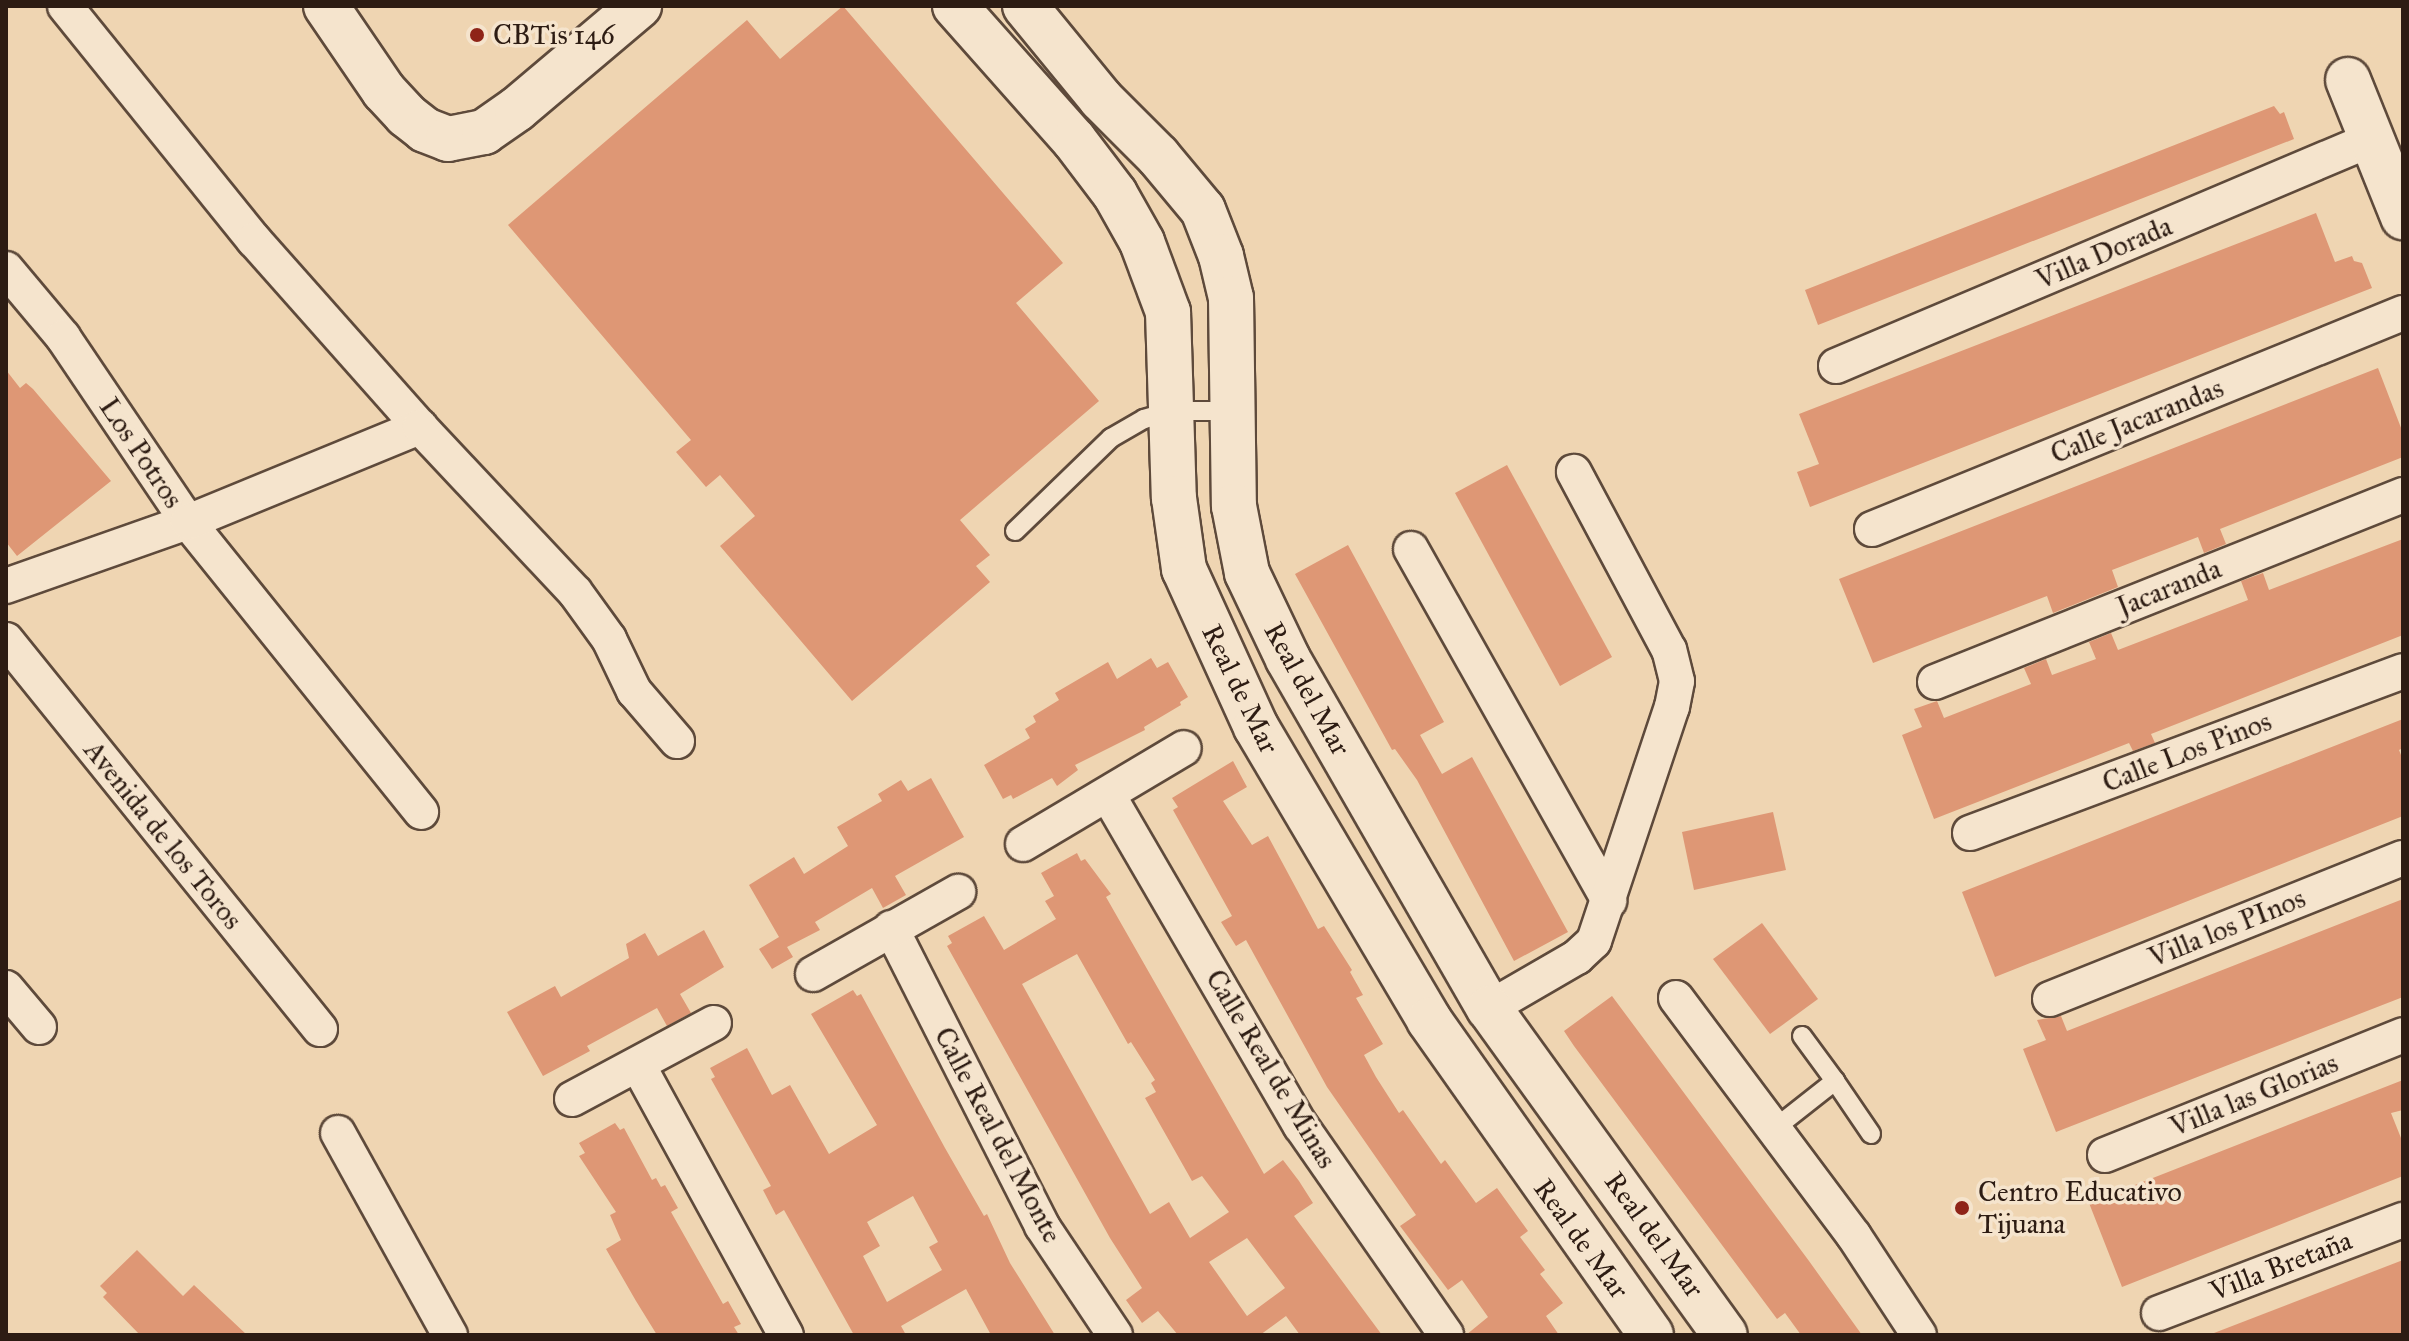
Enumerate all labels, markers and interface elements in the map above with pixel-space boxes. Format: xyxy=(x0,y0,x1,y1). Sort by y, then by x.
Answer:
place label: CBTis 146 xyxy=(493,18,615,52)
marker: CBTis 146 xyxy=(468,26,486,44)
street label: Villa Dorada xyxy=(2031,209,2177,297)
street label: Calle Jacarandas xyxy=(2046,371,2228,471)
street label: Los Potros xyxy=(92,391,190,515)
street label: Jacaranda xyxy=(2112,552,2226,624)
street label: Real del Mar xyxy=(1257,617,1357,761)
street label: Real de Mar xyxy=(1194,619,1286,759)
street label: Calle Los Pinos xyxy=(2098,704,2276,800)
street label: Avenida de los Toros xyxy=(77,734,249,936)
street label: Villa los PInos xyxy=(2144,881,2310,975)
street label: Calle Real de Minas xyxy=(1198,964,1344,1174)
street label: Calle Real del Monte xyxy=(927,1022,1069,1248)
street label: Villa las Glorias xyxy=(2165,1046,2343,1144)
street label: Real del Mar xyxy=(1597,1166,1711,1304)
street label: Real de Mar xyxy=(1526,1173,1636,1305)
place label: Centro Educativo Tijuana xyxy=(1978,1175,2182,1241)
marker: Centro Educativo Tijuana xyxy=(1953,1199,1971,1217)
street label: Villa Bretaña xyxy=(2205,1224,2357,1308)

